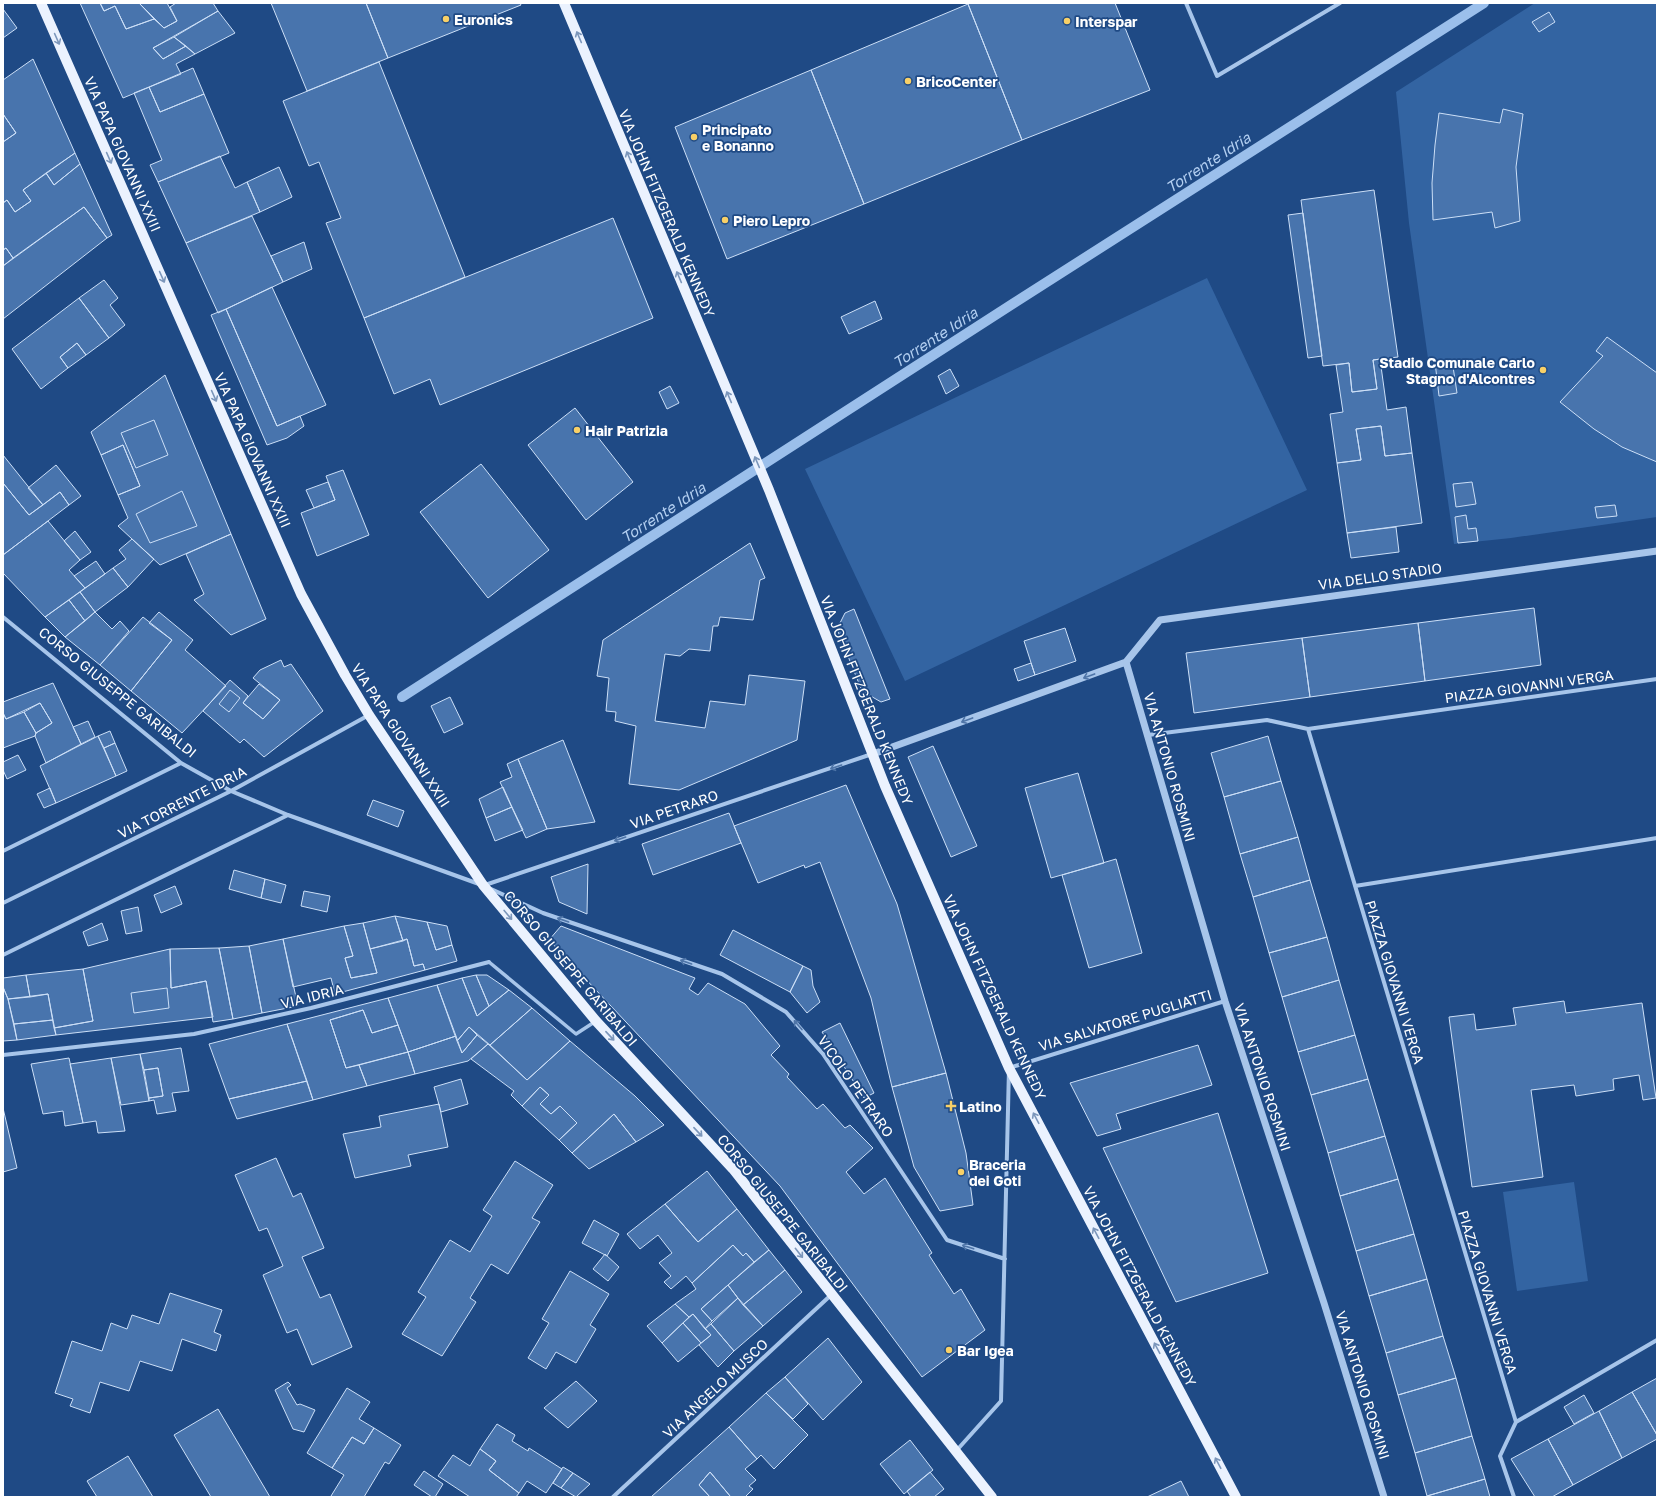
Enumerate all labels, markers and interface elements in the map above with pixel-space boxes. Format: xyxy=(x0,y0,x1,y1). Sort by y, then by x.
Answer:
place label: Euronics xyxy=(454,11,513,28)
place label: Interspar xyxy=(1075,13,1138,30)
marker: Euronics xyxy=(441,14,451,24)
marker: Interspar xyxy=(1062,16,1072,26)
one-way arrow xyxy=(54,32,61,44)
one-way arrow xyxy=(574,32,582,44)
place label: BricoCenter xyxy=(916,73,998,90)
street label: VIA PAPA GIOVANNI XXIII xyxy=(81,74,165,234)
marker: BricoCenter xyxy=(903,76,913,86)
street label: VIA JOHN FITZGERALD KENNEDY xyxy=(615,106,719,320)
place label: Principato e Bonanno xyxy=(702,121,774,154)
water label: Torrente Idria xyxy=(1162,128,1254,196)
marker: Principato e Bonanno xyxy=(689,132,699,142)
one-way arrow xyxy=(106,151,114,163)
one-way arrow xyxy=(624,152,632,164)
place label: Piero Lepro xyxy=(733,212,810,229)
marker: Piero Lepro xyxy=(720,215,730,225)
one-way arrow xyxy=(159,270,166,282)
one-way arrow xyxy=(675,272,682,284)
water label: Torrente Idria xyxy=(889,303,981,371)
place label: Stadio Comunale Carlo Stagno d'Alcontres xyxy=(1379,354,1535,387)
marker: Stadio Comunale Carlo Stagno d'Alcontres xyxy=(1538,365,1548,375)
street label: VIA PAPA GIOVANNI XXIII xyxy=(211,370,295,530)
one-way arrow xyxy=(211,389,218,401)
one-way arrow xyxy=(725,391,733,403)
place label: Hair Patrizia xyxy=(585,422,668,439)
marker: Hair Patrizia xyxy=(572,425,582,435)
one-way arrow xyxy=(753,456,760,468)
water label: Torrente Idria xyxy=(617,478,709,546)
street label: VIA DELLO STADIO xyxy=(1317,559,1443,593)
street label: VIA JOHN FITZGERALD KENNEDY xyxy=(817,593,917,807)
street label: CORSO GIUSEPPE GARIBALDI xyxy=(36,623,200,761)
street label: VIA PAPA GIOVANNI XXIII xyxy=(348,660,454,810)
street label: PIAZZA GIOVANNI VERGA xyxy=(1444,666,1615,706)
one-way arrow xyxy=(1084,672,1096,680)
street label: VIA ANTONIO ROSMINI xyxy=(1141,690,1199,844)
one-way arrow xyxy=(962,717,974,725)
street label: VIA TORRENTE IDRIA xyxy=(115,762,250,842)
one-way arrow xyxy=(830,763,842,771)
street label: VIA PETRARO xyxy=(628,786,720,832)
one-way arrow xyxy=(614,836,626,844)
street label: CORSO GIUSEPPE GARIBALDI xyxy=(501,887,641,1049)
street label: VIA JOHN FITZGERALD KENNEDY xyxy=(940,892,1050,1102)
street label: PIAZZA GIOVANNI VERGA xyxy=(1362,898,1428,1066)
one-way arrow xyxy=(504,910,512,921)
one-way arrow xyxy=(556,916,569,923)
one-way arrow xyxy=(680,957,692,965)
street label: VIA IDRIA xyxy=(279,980,346,1012)
street label: VIA SALVATORE PUGLIATTI xyxy=(1036,986,1214,1054)
street label: VIA ANTONIO ROSMINI xyxy=(1231,1001,1295,1153)
one-way arrow xyxy=(793,1020,802,1030)
one-way arrow xyxy=(605,1031,614,1042)
street label: VICOLO PETRARO xyxy=(815,1032,897,1140)
place label: Latino xyxy=(959,1098,1002,1115)
marker: Latino xyxy=(946,1101,956,1111)
one-way arrow xyxy=(1031,1112,1039,1124)
one-way arrow xyxy=(693,1127,703,1137)
street label: CORSO GIUSEPPE GARIBALDI xyxy=(714,1131,852,1295)
place label: Braceria dei Goti xyxy=(969,1156,1026,1189)
marker: Braceria dei Goti xyxy=(956,1167,966,1177)
street label: VIA JOHN FITZGERALD KENNEDY xyxy=(1080,1183,1200,1389)
street label: PIAZZA GIOVANNI VERGA xyxy=(1455,1208,1521,1376)
one-way arrow xyxy=(1092,1227,1100,1239)
one-way arrow xyxy=(962,1242,974,1250)
one-way arrow xyxy=(795,1248,803,1259)
street label: VIA ANTONIO ROSMINI xyxy=(1332,1309,1394,1461)
street label: VIA ANGELO MUSCO xyxy=(659,1335,771,1441)
place label: Bar Igea xyxy=(957,1342,1014,1359)
one-way arrow xyxy=(1153,1342,1160,1354)
marker: Bar Igea xyxy=(944,1345,954,1355)
one-way arrow xyxy=(1214,1457,1221,1469)

